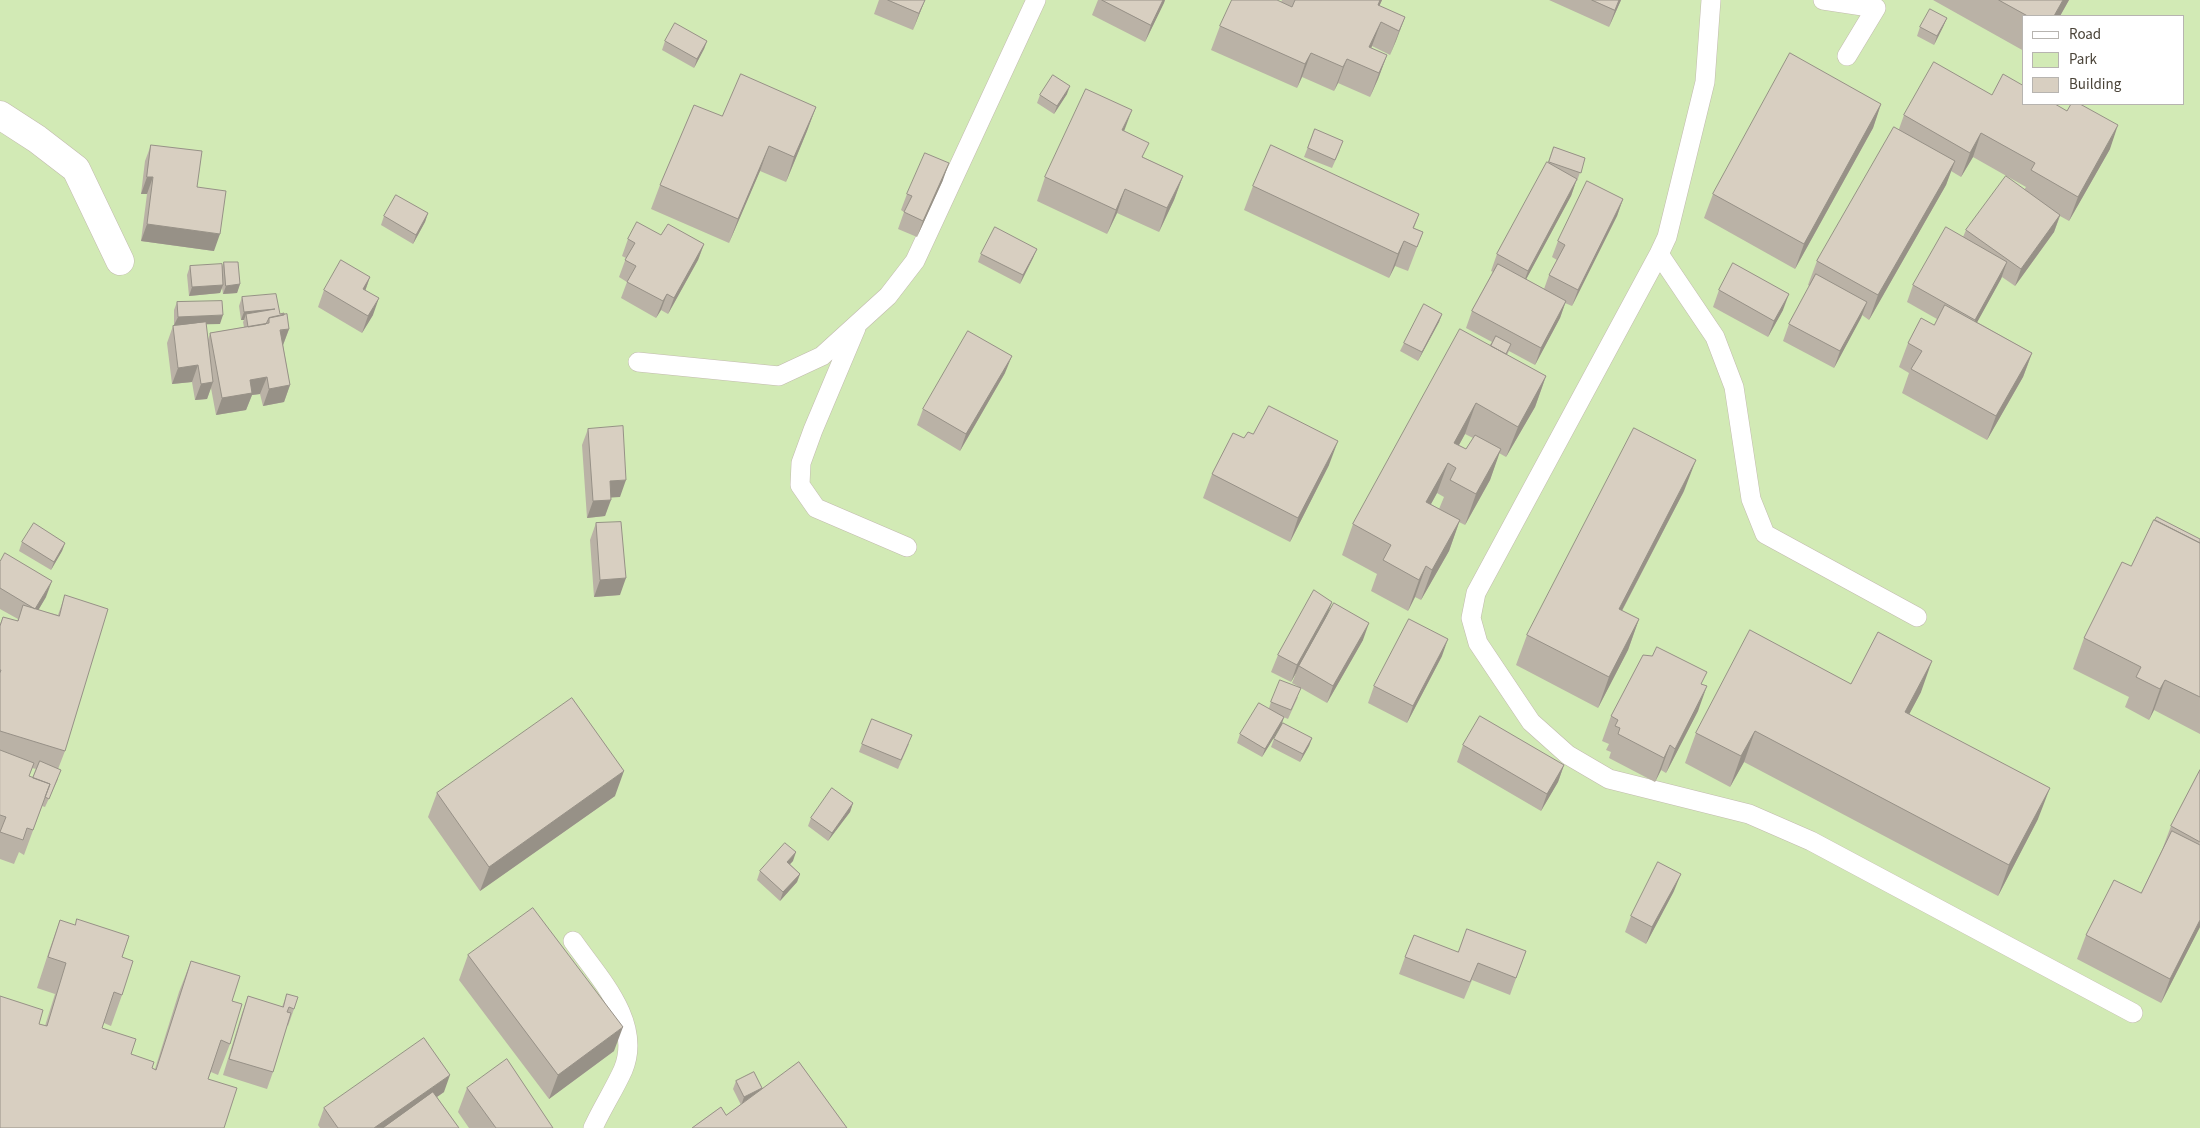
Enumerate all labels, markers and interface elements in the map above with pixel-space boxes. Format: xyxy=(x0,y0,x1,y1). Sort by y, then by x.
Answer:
legend xyxy=(2022,15,2185,105)
text: Road xyxy=(2069,24,2101,45)
text: Park xyxy=(2069,49,2097,70)
text: Building xyxy=(2069,74,2121,95)

